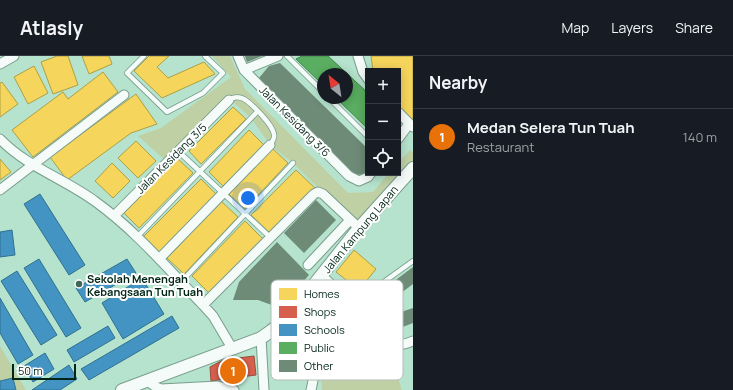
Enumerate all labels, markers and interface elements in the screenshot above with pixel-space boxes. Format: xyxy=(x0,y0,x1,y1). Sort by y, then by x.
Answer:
text: Atlasly xyxy=(20,15,83,41)
text: Map xyxy=(561,18,589,37)
text: Layers xyxy=(611,18,653,37)
text: Share xyxy=(675,18,713,37)
north arrow xyxy=(317,68,353,104)
map controls xyxy=(365,68,401,176)
button: + xyxy=(365,68,401,104)
text: Nearby xyxy=(429,71,487,94)
street label: Jalan Kesidang 3/6 xyxy=(256,82,334,160)
button: − xyxy=(365,104,401,140)
text: Medan Selera Tun Tuah xyxy=(467,117,635,138)
street label: Jalan Kesidang 3/5 xyxy=(132,119,210,197)
text: 1 xyxy=(439,128,445,146)
text: 140 m xyxy=(683,128,717,146)
text: Restaurant xyxy=(467,138,534,156)
button: locate xyxy=(365,140,401,176)
street label: Jalan Kampung Lapan xyxy=(319,182,401,276)
your location xyxy=(238,188,258,208)
place label: Sekolah Menengah Kebangsaan Tun Tuah xyxy=(87,271,203,299)
marker: Sekolah Menengah Kebangsaan Tun Tuah xyxy=(74,279,84,289)
legend xyxy=(271,280,403,380)
text: Homes xyxy=(304,286,340,301)
text: Shops xyxy=(304,304,336,319)
text: Schools xyxy=(304,322,345,337)
text: Public xyxy=(304,340,335,355)
pin: 1 xyxy=(220,356,246,386)
text: Other xyxy=(304,358,333,373)
scale bar xyxy=(12,362,76,381)
text: 50 m xyxy=(18,363,43,378)

